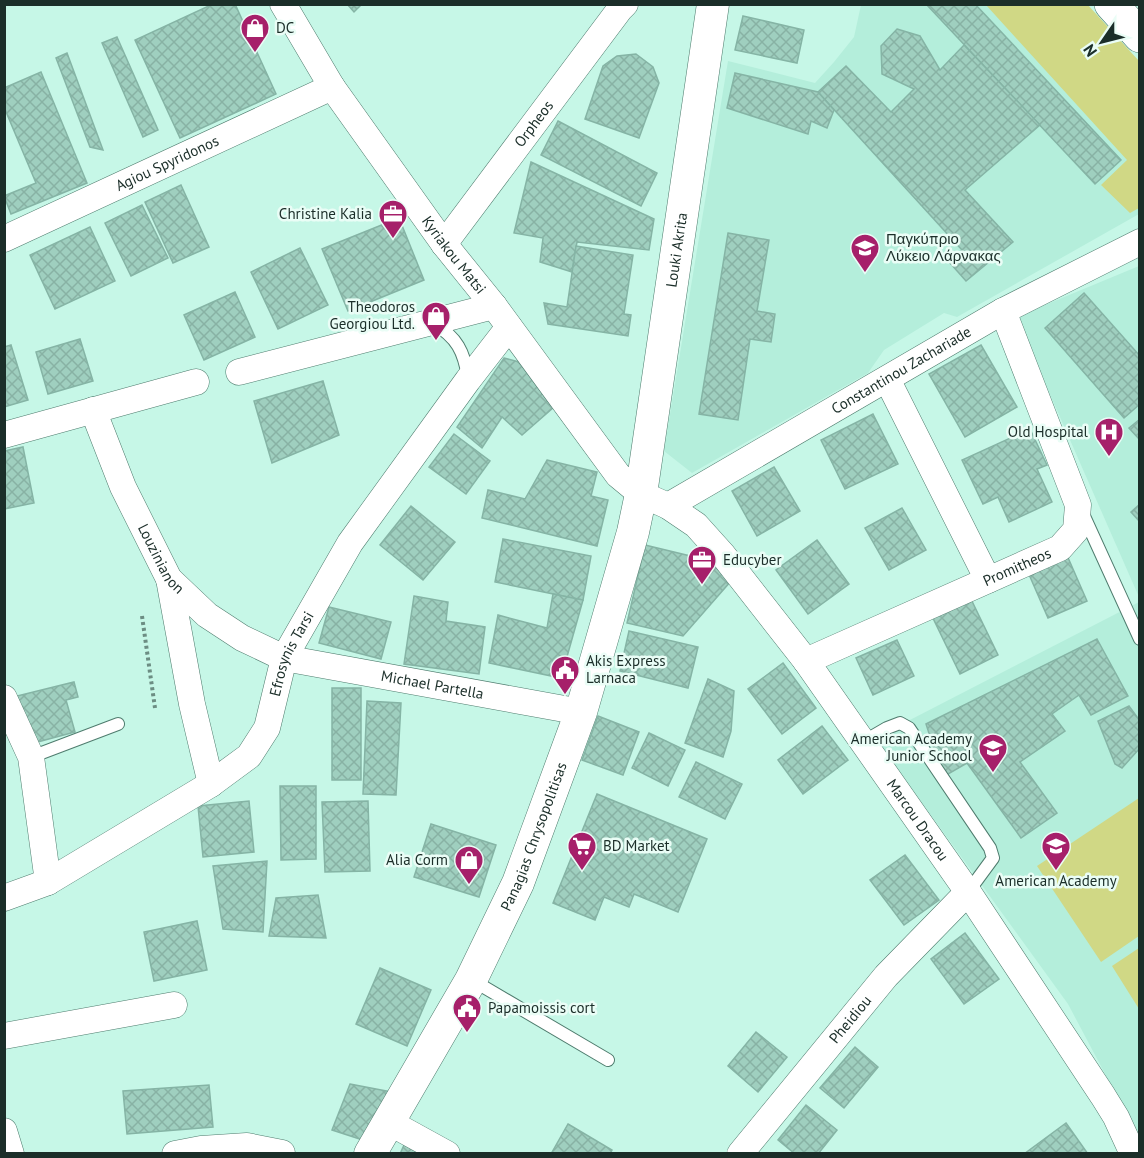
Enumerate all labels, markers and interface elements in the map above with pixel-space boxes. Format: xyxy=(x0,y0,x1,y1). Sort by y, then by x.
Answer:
shop icon: DC xyxy=(239,12,271,54)
north arrow xyxy=(1072,12,1132,72)
place label: DC xyxy=(276,18,294,37)
text: N xyxy=(1079,41,1101,61)
street label: Orpheos xyxy=(510,97,557,151)
street label: Agiou Spyridonos xyxy=(112,131,222,195)
office icon: Christine Kalia xyxy=(377,198,409,240)
place label: Christine Kalia xyxy=(279,204,372,223)
street label: Louki Akrita xyxy=(661,211,691,289)
street label: Kyriakou Matsi xyxy=(418,212,491,298)
place label: Παγκύπριο Λύκειο Λάρνακας xyxy=(886,229,1001,265)
school or university icon: Παγκύπριο Λύκειο Λάρνακας xyxy=(849,232,881,274)
place label: Theodoros Georgiou Ltd. xyxy=(330,297,415,333)
shop icon: Theodoros Georgiou Ltd. xyxy=(420,300,452,342)
street label: Constantinou Zachariade xyxy=(828,322,974,418)
hospital icon: Old Hospital xyxy=(1093,416,1125,458)
place label: Old Hospital xyxy=(1008,422,1089,441)
street label: Louzinianon xyxy=(134,520,189,598)
street label: Promitheos xyxy=(980,543,1054,590)
office icon: Educyber xyxy=(686,544,718,586)
place label: Educyber xyxy=(723,550,782,569)
street label: Efrosynis Tarsi xyxy=(265,608,318,698)
place label: Akis Express Larnaca xyxy=(586,651,666,687)
public building icon: Akis Express Larnaca xyxy=(549,654,581,696)
street label: Michael Partella xyxy=(380,666,485,703)
place label: American Academy Junior School xyxy=(851,729,973,765)
school or university icon: American Academy Junior School xyxy=(977,732,1009,774)
street label: Panagias Chrysopolitisas xyxy=(496,759,571,914)
street label: Marcou Dracou xyxy=(883,775,953,865)
supermarket icon: BD Market xyxy=(566,830,598,872)
school or university icon: American Academy xyxy=(1040,830,1072,872)
place label: BD Market xyxy=(603,836,670,855)
shop icon: Alia Corm xyxy=(453,844,485,886)
place label: Alia Corm xyxy=(386,850,448,869)
place label: American Academy xyxy=(995,871,1117,890)
street label: Pheidiou xyxy=(825,991,875,1047)
public building icon: Papamoissis cort xyxy=(451,992,483,1034)
place label: Papamoissis cort xyxy=(488,998,595,1017)

